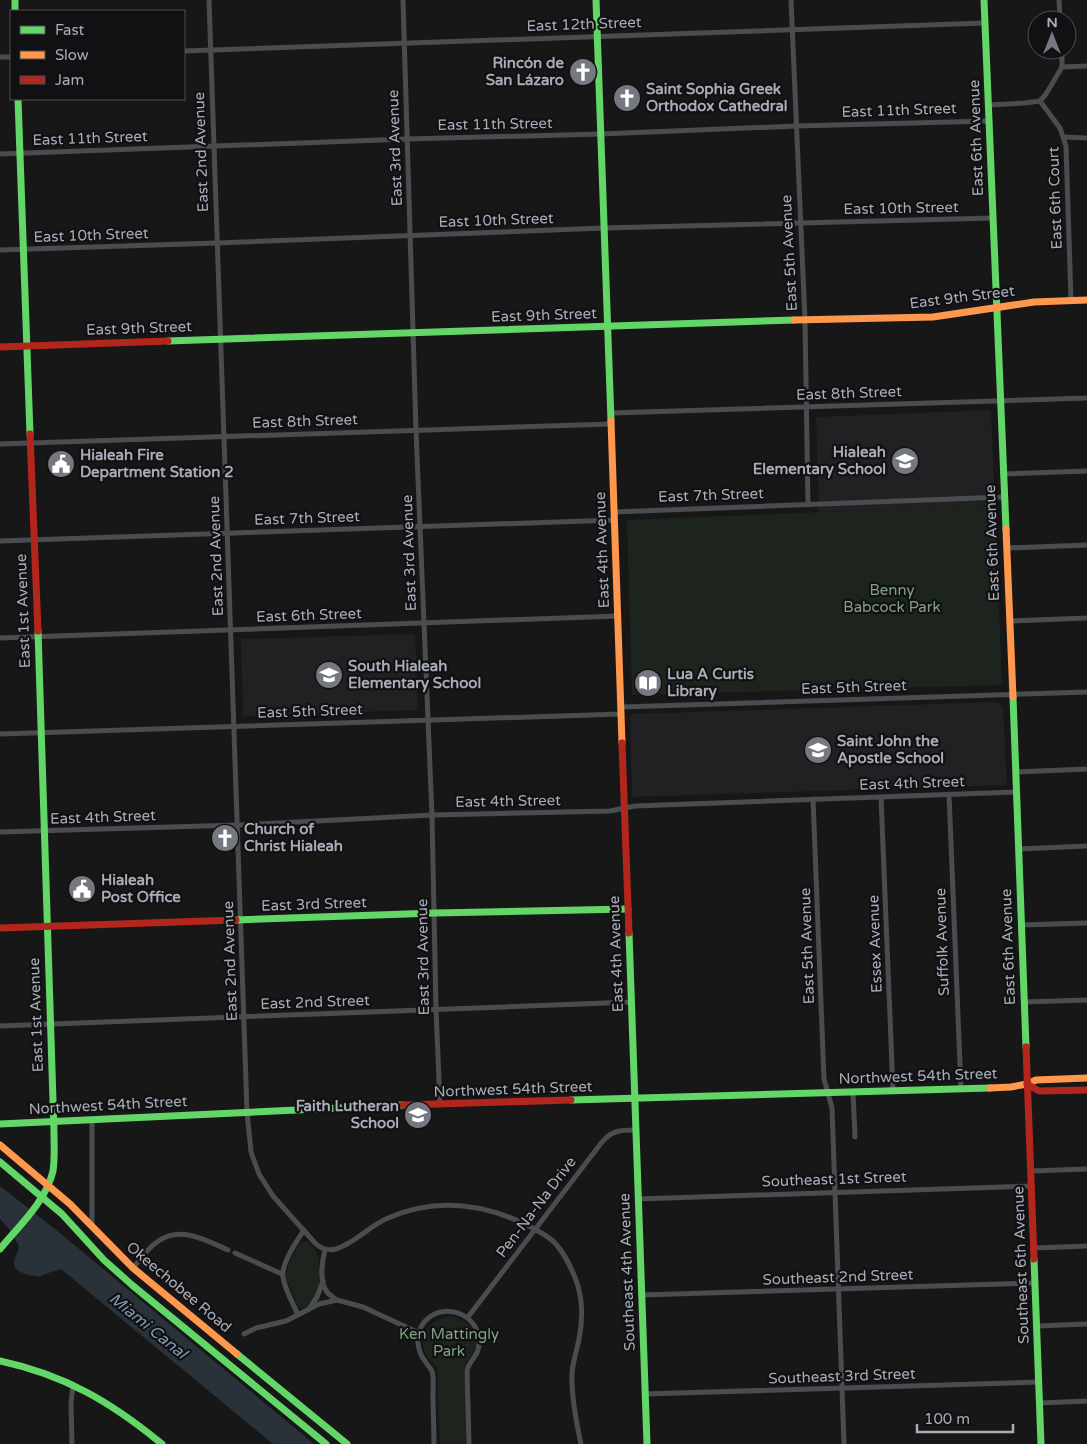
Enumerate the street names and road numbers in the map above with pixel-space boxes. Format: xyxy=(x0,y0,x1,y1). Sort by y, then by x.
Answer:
street label: East 12th Street xyxy=(526,13,642,35)
street label: East 6th Avenue xyxy=(965,79,987,197)
street label: East 3rd Avenue xyxy=(384,89,406,207)
street label: East 2nd Avenue xyxy=(190,92,212,212)
street label: East 11th Street xyxy=(841,99,957,121)
street label: East 11th Street xyxy=(437,114,553,134)
street label: East 11th Street xyxy=(32,127,148,149)
street label: East 6th Court xyxy=(1044,146,1066,250)
street label: East 5th Avenue xyxy=(777,194,801,312)
street label: East 10th Street xyxy=(843,198,959,218)
street label: East 10th Street xyxy=(438,209,554,231)
street label: East 10th Street xyxy=(33,224,149,246)
street label: East 9th Street xyxy=(908,282,1016,312)
street label: East 9th Street xyxy=(491,304,597,326)
street label: East 9th Street xyxy=(86,317,192,339)
street label: East 8th Street xyxy=(796,382,902,404)
street label: East 8th Street xyxy=(252,410,358,432)
street label: East 7th Street xyxy=(658,484,764,506)
street label: East 6th Avenue xyxy=(981,484,1003,602)
street label: East 4th Avenue xyxy=(591,491,613,609)
street label: East 3rd Avenue xyxy=(398,494,420,612)
street label: East 2nd Avenue xyxy=(205,496,227,616)
street label: East 7th Street xyxy=(254,507,360,529)
street label: East 1st Avenue xyxy=(12,553,34,669)
street label: East 6th Street xyxy=(256,604,362,626)
street label: East 5th Street xyxy=(801,676,907,698)
street label: East 5th Street xyxy=(257,700,363,722)
street label: East 4th Street xyxy=(859,772,965,794)
street label: East 4th Street xyxy=(455,791,561,811)
street label: East 4th Street xyxy=(50,806,156,828)
street label: East 5th Avenue xyxy=(796,887,818,1005)
street label: Suffolk Avenue xyxy=(931,888,953,996)
street label: East 6th Avenue xyxy=(997,888,1019,1006)
street label: East 3rd Street xyxy=(261,893,367,915)
street label: East 4th Avenue xyxy=(605,895,627,1013)
street label: Essex Avenue xyxy=(864,895,886,993)
street label: East 3rd Avenue xyxy=(413,899,433,1015)
street label: East 2nd Avenue xyxy=(219,901,241,1021)
street label: East 1st Avenue xyxy=(25,957,47,1073)
street label: East 2nd Street xyxy=(260,991,370,1013)
street label: Northwest 54th Street xyxy=(838,1064,998,1088)
street label: Northwest 54th Street xyxy=(433,1077,593,1101)
street label: Northwest 54th Street xyxy=(28,1092,188,1118)
street label: Pen-Na-Na Drive xyxy=(492,1153,580,1261)
street label: Southeast 1st Street xyxy=(761,1167,907,1191)
street label: Southeast 6th Avenue xyxy=(1009,1186,1033,1344)
street label: Southeast 4th Avenue xyxy=(615,1193,639,1351)
street label: Okeechobee Road xyxy=(123,1238,235,1336)
street label: Southeast 2nd Street xyxy=(762,1265,914,1289)
street label: Southeast 3rd Street xyxy=(768,1364,916,1388)

